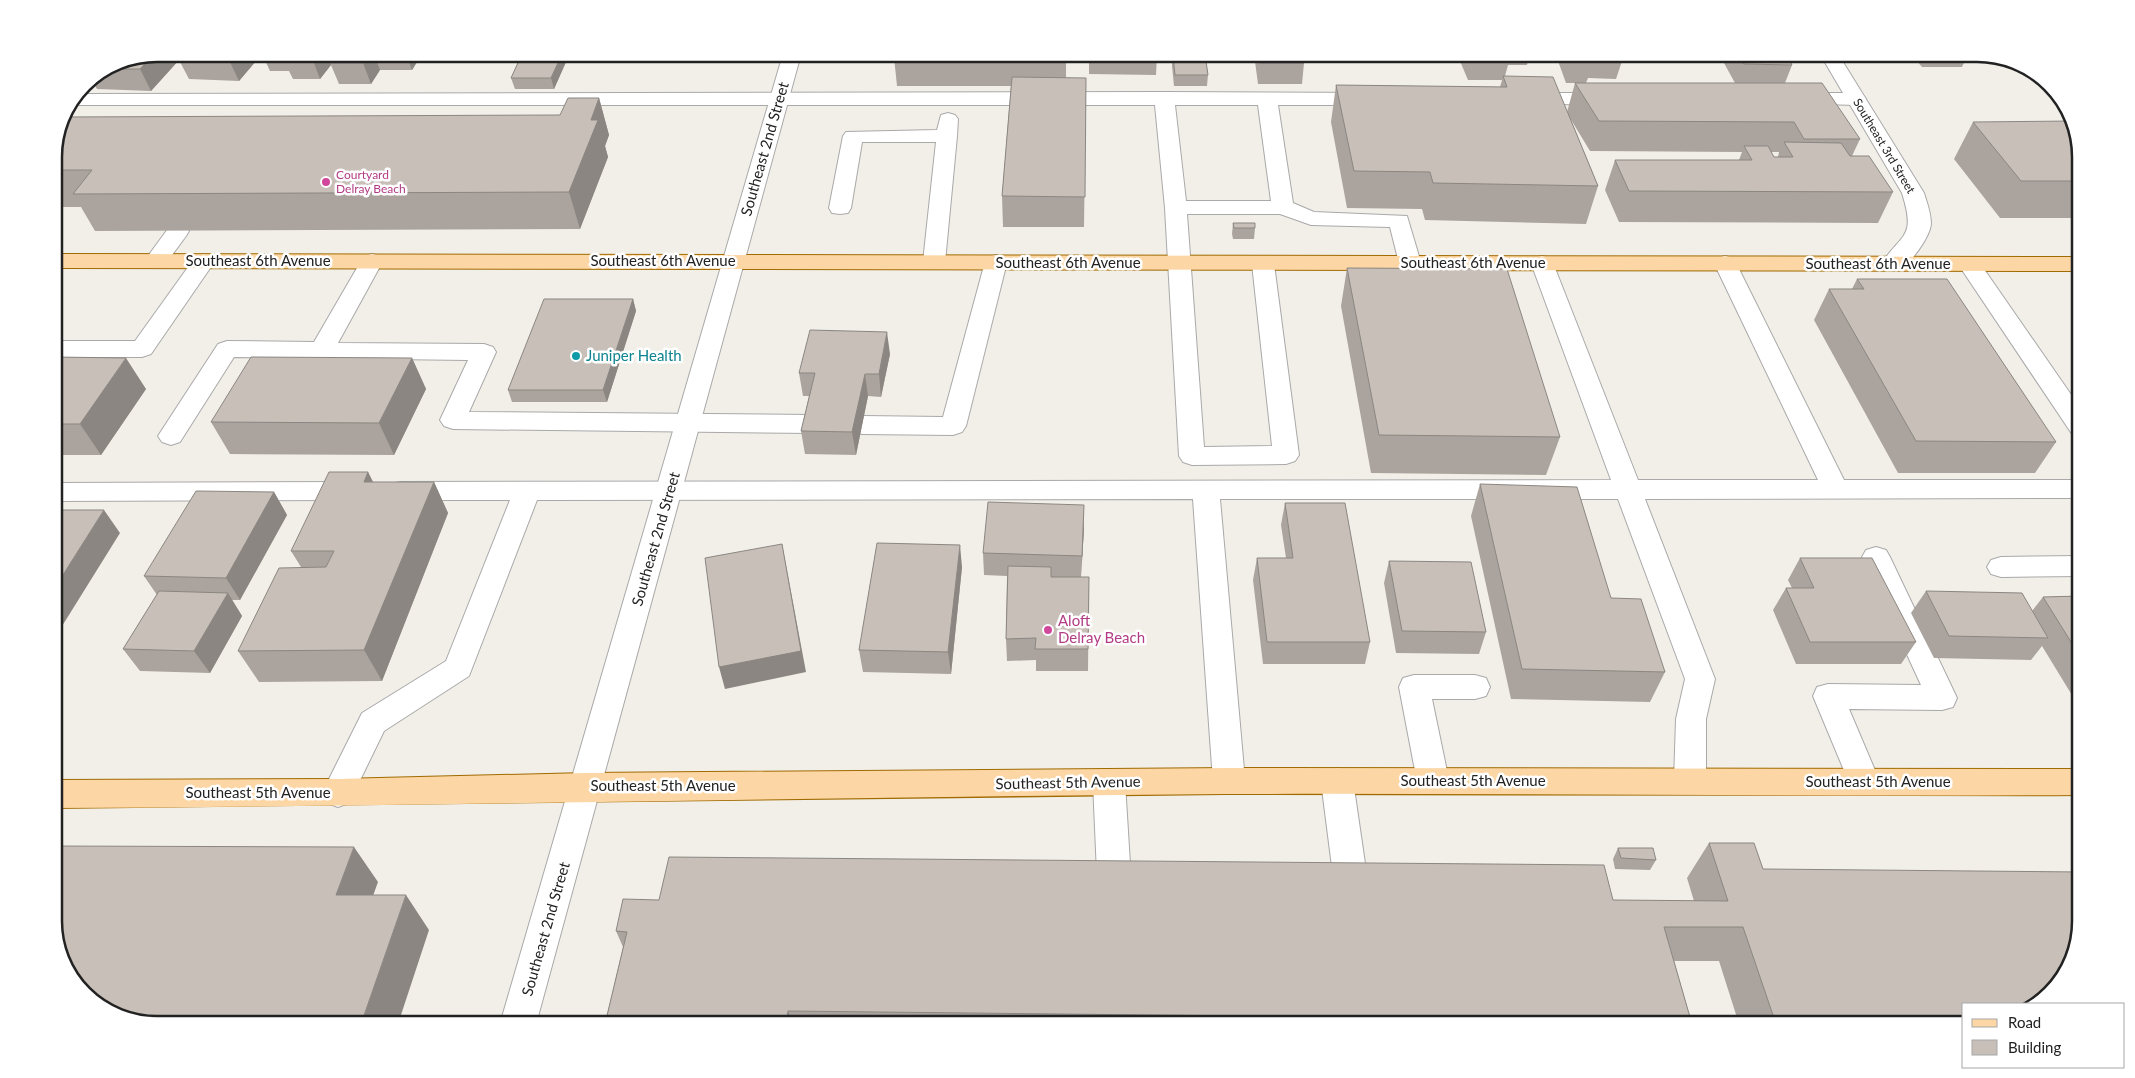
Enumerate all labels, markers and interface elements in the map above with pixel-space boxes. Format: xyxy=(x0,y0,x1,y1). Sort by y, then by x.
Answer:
street label: Southeast 2nd Street xyxy=(736,79,792,218)
street label: Southeast 3rd Street xyxy=(1850,95,1919,197)
place label: Courtyard Delray Beach xyxy=(336,167,406,196)
marker: Courtyard Delray Beach xyxy=(320,176,332,188)
street label: Southeast 6th Avenue xyxy=(185,251,331,269)
street label: Southeast 6th Avenue xyxy=(590,251,736,269)
street label: Southeast 6th Avenue xyxy=(995,253,1141,271)
street label: Southeast 6th Avenue xyxy=(1400,253,1546,271)
street label: Southeast 6th Avenue xyxy=(1805,254,1951,272)
place label: Juniper Health xyxy=(586,346,682,364)
marker: Juniper Health xyxy=(570,350,582,362)
street label: Southeast 2nd Street xyxy=(627,469,683,608)
place label: Aloft Delray Beach xyxy=(1058,611,1145,646)
marker: Aloft Delray Beach xyxy=(1042,624,1054,636)
street label: Southeast 5th Avenue xyxy=(1400,771,1546,789)
street label: Southeast 5th Avenue xyxy=(995,772,1141,792)
street label: Southeast 5th Avenue xyxy=(1805,772,1951,790)
street label: Southeast 5th Avenue xyxy=(590,776,736,794)
street label: Southeast 5th Avenue xyxy=(185,783,331,801)
street label: Southeast 2nd Street xyxy=(517,859,573,998)
legend xyxy=(1962,1003,2125,1068)
text: Road xyxy=(2008,1013,2041,1031)
text: Building xyxy=(2008,1038,2061,1056)

